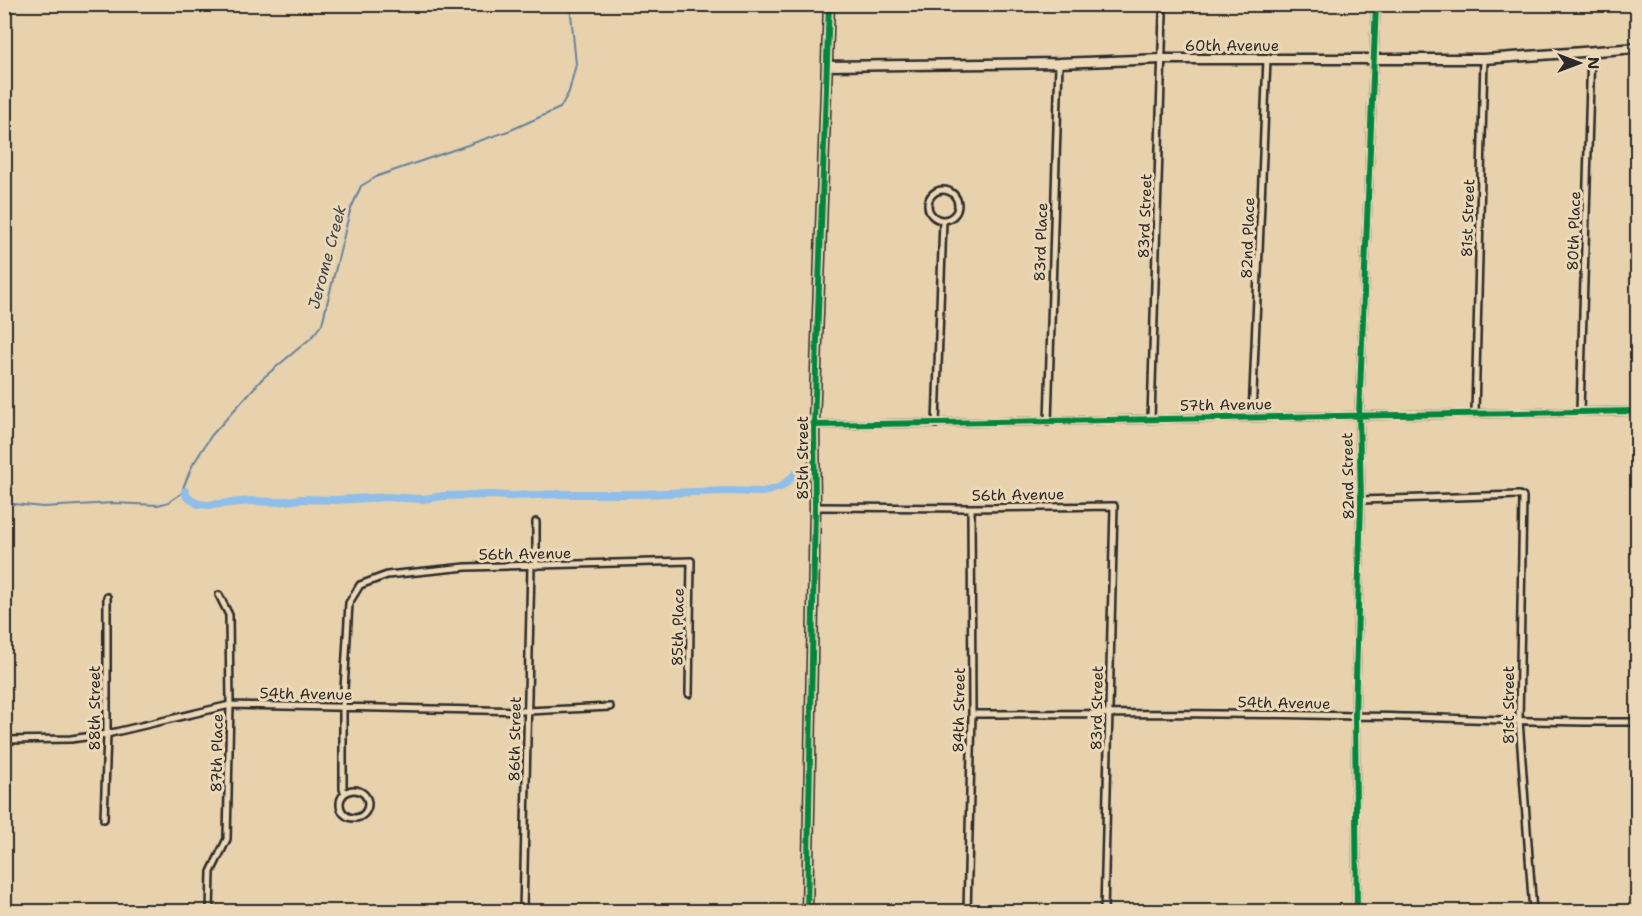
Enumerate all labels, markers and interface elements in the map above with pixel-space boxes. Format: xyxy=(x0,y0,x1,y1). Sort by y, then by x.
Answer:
north arrow xyxy=(1549,33,1609,93)
street label: 60th Avenue xyxy=(1185,36,1279,56)
text: N xyxy=(1583,57,1604,69)
street label: 83rd Street xyxy=(1134,173,1156,259)
street label: 81st Street xyxy=(1457,178,1479,258)
street label: 80th Place xyxy=(1563,191,1585,271)
street label: 82nd Place xyxy=(1237,197,1259,279)
street label: 83rd Place xyxy=(1030,202,1052,282)
water label: Jerome Creek xyxy=(303,203,351,311)
street label: 57th Avenue xyxy=(1180,394,1272,416)
street label: 85th Street xyxy=(793,416,813,500)
street label: 82nd Street xyxy=(1337,432,1359,520)
street label: 56th Avenue xyxy=(971,484,1065,506)
street label: 56th Avenue xyxy=(478,543,572,565)
street label: 85th Place xyxy=(667,588,689,666)
street label: 88th Street xyxy=(85,665,105,751)
street label: 83rd Street xyxy=(1086,665,1108,751)
street label: 81st Street xyxy=(1499,666,1519,744)
street label: 84th Street xyxy=(948,667,970,753)
street label: 54th Avenue xyxy=(259,683,353,705)
street label: 54th Avenue xyxy=(1237,692,1331,714)
street label: 86th Street xyxy=(504,696,526,782)
street label: 87th Place xyxy=(206,713,228,793)

